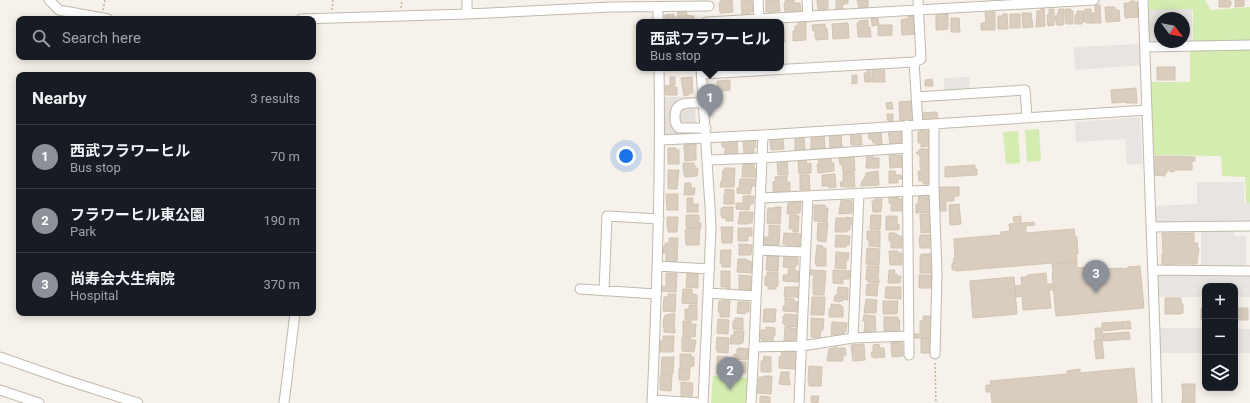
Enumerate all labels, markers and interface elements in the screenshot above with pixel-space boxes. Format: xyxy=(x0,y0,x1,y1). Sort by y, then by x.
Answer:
north arrow xyxy=(1154,12,1190,48)
search box xyxy=(16,16,316,60)
popup xyxy=(636,19,784,71)
icon: search xyxy=(30,27,52,49)
text: Search here xyxy=(62,29,141,47)
text: 西武フラワーヒル xyxy=(650,30,770,48)
text: Bus stop xyxy=(650,48,701,63)
pin: 1 xyxy=(697,84,723,117)
text: Nearby xyxy=(32,88,87,108)
text: 3 results xyxy=(250,91,300,106)
text: 西武フラワーヒル xyxy=(70,142,190,160)
your location xyxy=(616,146,636,166)
text: 1 xyxy=(41,149,49,164)
text: 70 m xyxy=(271,149,300,164)
text: Bus stop xyxy=(70,160,121,175)
text: フラワーヒル東公園 xyxy=(70,206,205,224)
text: 2 xyxy=(41,213,49,228)
text: 190 m xyxy=(263,213,300,228)
text: Park xyxy=(70,224,96,239)
pin: 3 xyxy=(1083,260,1109,293)
text: 尚寿会大生病院 xyxy=(70,270,175,288)
text: 3 xyxy=(41,277,49,292)
text: 370 m xyxy=(263,277,300,292)
map controls xyxy=(1202,283,1238,391)
button: + xyxy=(1202,283,1238,319)
text: Hospital xyxy=(70,288,118,303)
button: − xyxy=(1202,319,1238,355)
button: layers xyxy=(1202,355,1238,391)
pin: 2 xyxy=(717,357,743,390)

